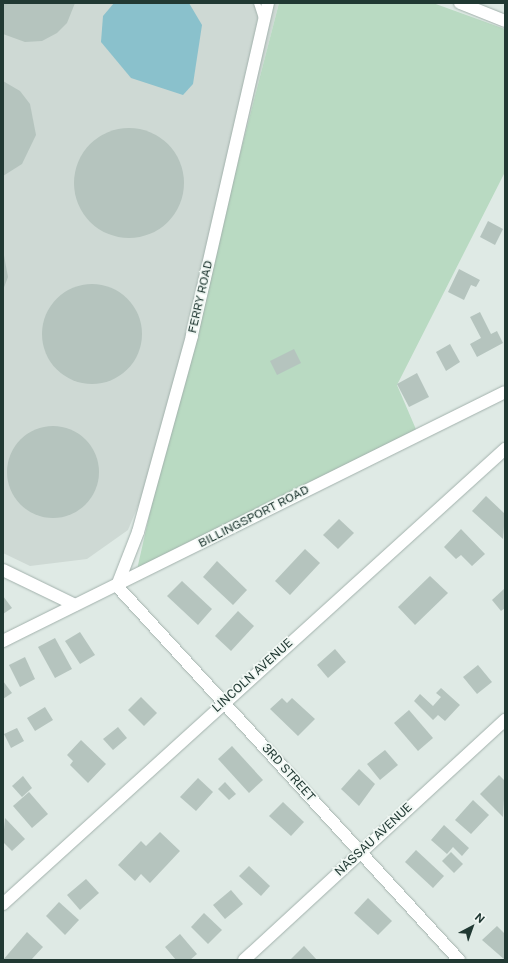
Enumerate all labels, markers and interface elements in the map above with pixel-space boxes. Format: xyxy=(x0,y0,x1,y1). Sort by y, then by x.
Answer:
street label: FERRY ROAD xyxy=(186,259,216,335)
street label: BILLINGSPORT ROAD xyxy=(196,483,312,551)
street label: LINCOLN AVENUE xyxy=(210,636,296,716)
street label: 3RD STREET xyxy=(258,741,318,805)
street label: NASSAU AVENUE xyxy=(332,801,416,879)
north arrow xyxy=(452,907,492,947)
text: N xyxy=(473,911,487,925)

